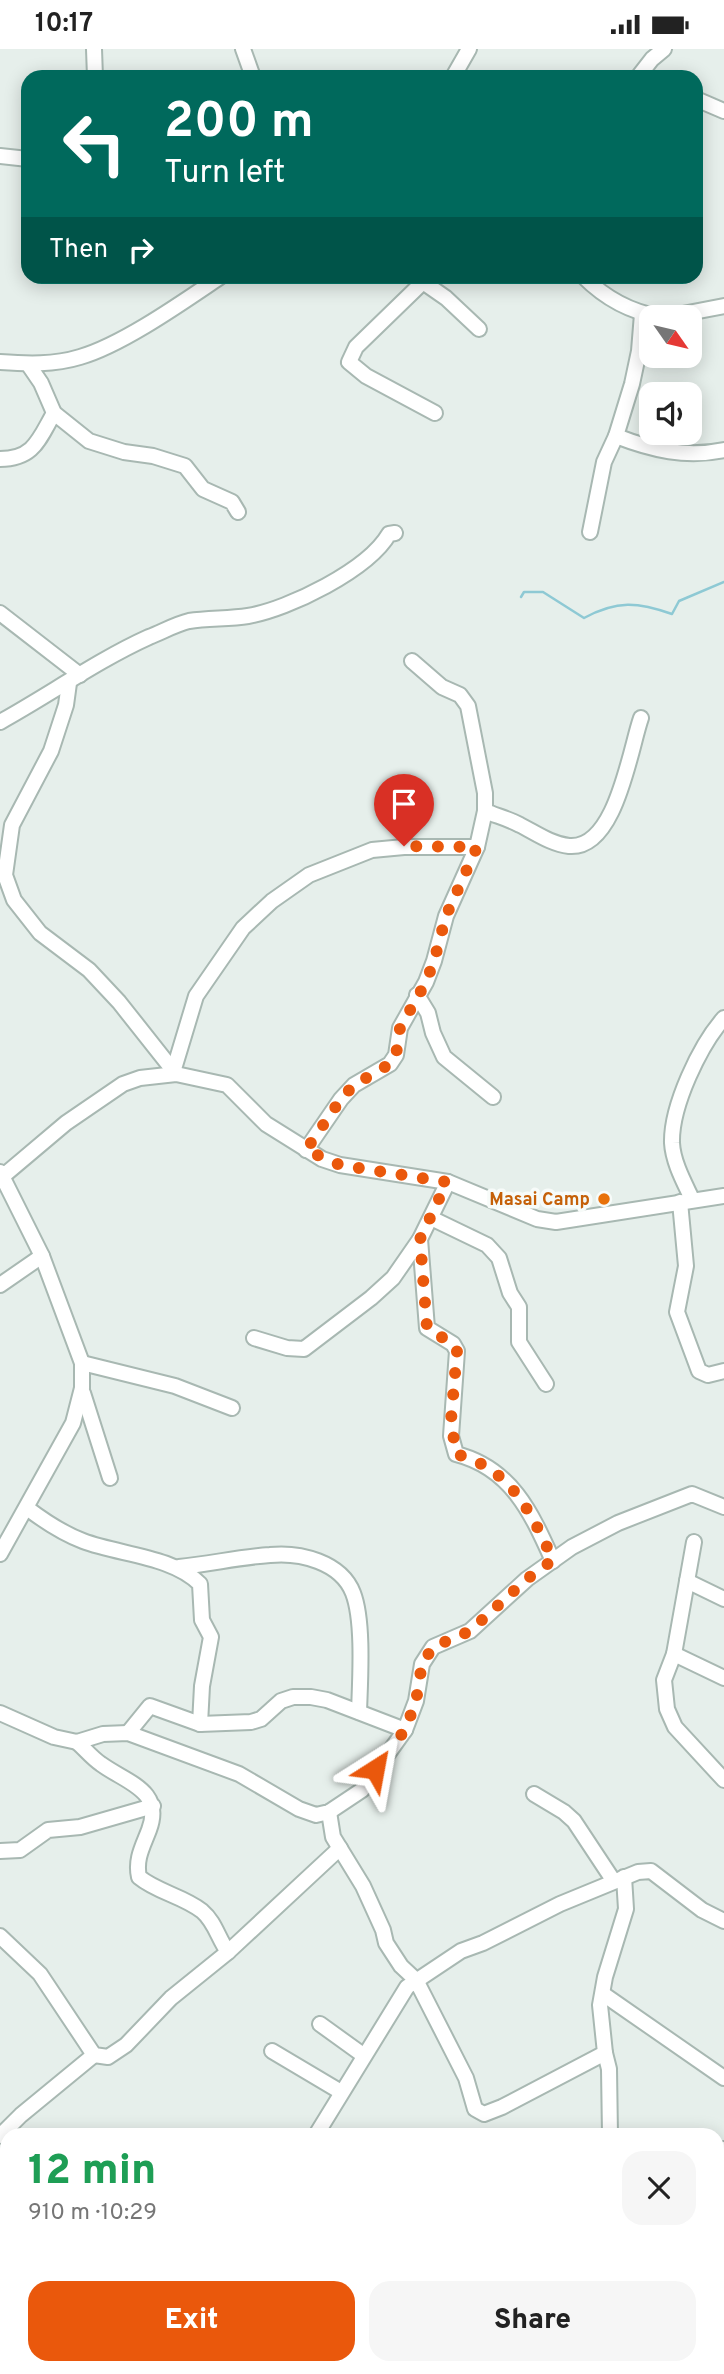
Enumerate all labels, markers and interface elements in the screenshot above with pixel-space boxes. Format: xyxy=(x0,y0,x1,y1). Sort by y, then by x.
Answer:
text: 10:17 xyxy=(35,8,93,41)
text: 200 m xyxy=(164,93,314,155)
icon: left xyxy=(49,98,140,189)
text: Turn left xyxy=(164,154,285,194)
icon: right xyxy=(122,231,160,269)
text: Then xyxy=(49,234,108,267)
north arrow xyxy=(639,305,702,367)
map controls xyxy=(639,305,702,445)
button: sound xyxy=(639,382,702,445)
pin xyxy=(374,774,434,846)
icon: arrive xyxy=(385,785,423,823)
place label: Masai Camp xyxy=(489,1189,590,1212)
marker: Masai Camp xyxy=(596,1191,612,1207)
position arrow xyxy=(338,1732,412,1806)
text: 12 min xyxy=(28,2146,156,2199)
button: close xyxy=(622,2151,696,2225)
text: 910 m · 10:29 xyxy=(28,2199,157,2228)
button: Exit xyxy=(28,2281,355,2361)
button: Share xyxy=(369,2281,696,2361)

